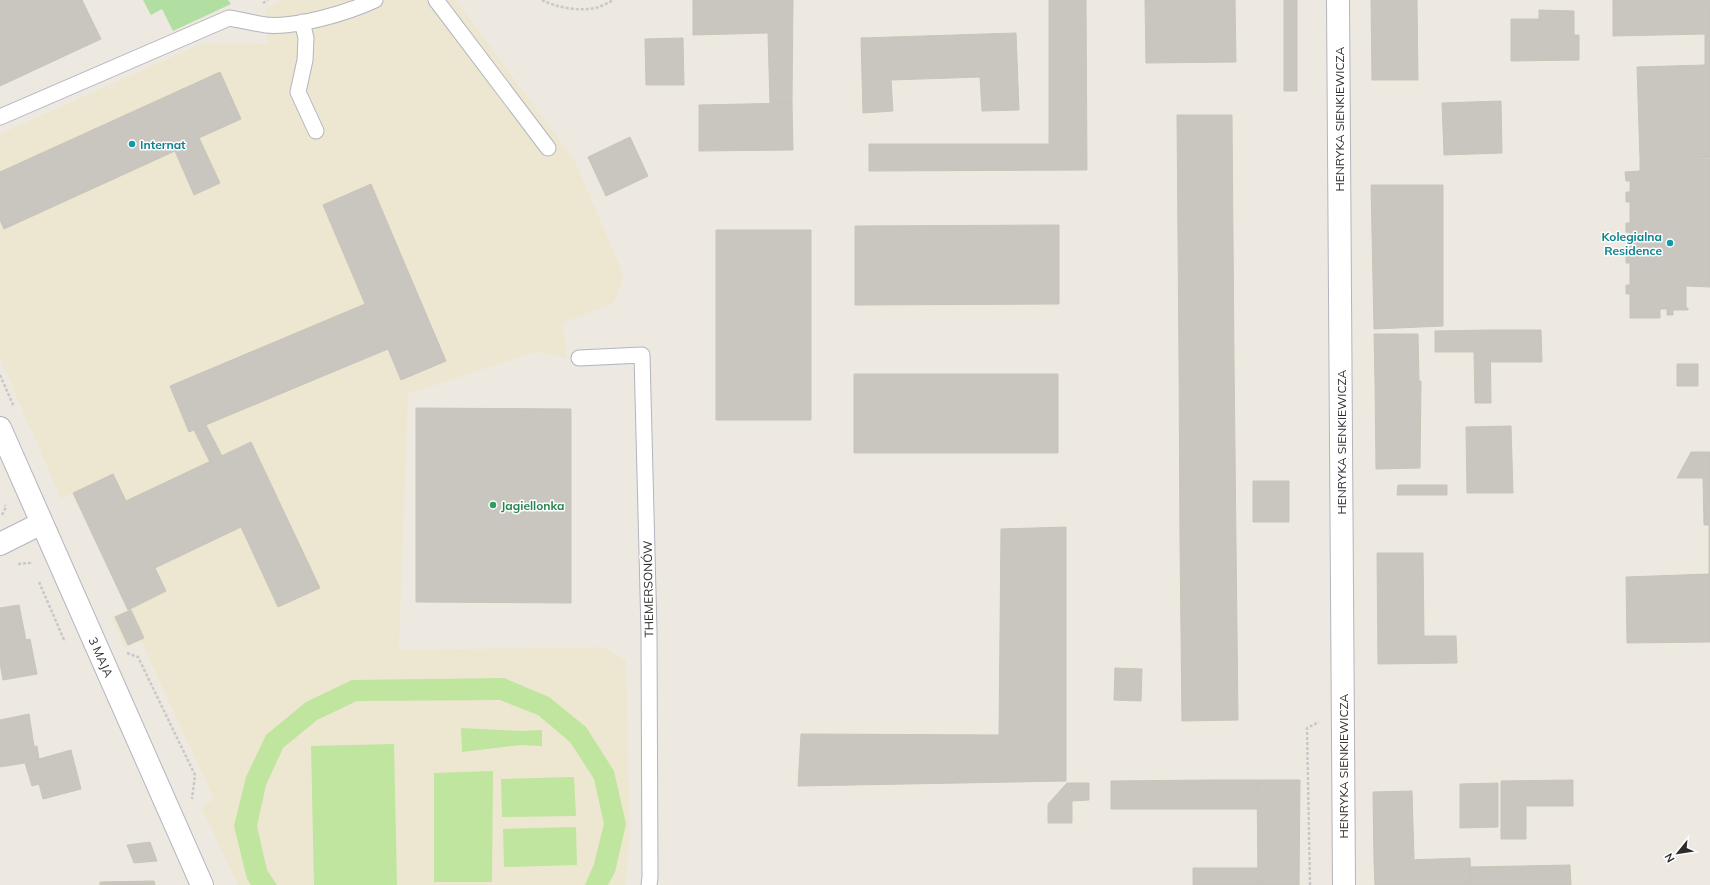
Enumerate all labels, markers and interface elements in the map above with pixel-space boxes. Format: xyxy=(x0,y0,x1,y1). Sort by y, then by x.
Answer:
street label: HENRYKA SIENKIEWICZA xyxy=(1332,46,1347,191)
place label: Internat xyxy=(140,137,186,152)
marker: Internat xyxy=(127,139,137,149)
place label: Kolegialna Residence xyxy=(1602,229,1662,258)
marker: Kolegialna Residence xyxy=(1665,238,1675,248)
street label: HENRYKA SIENKIEWICZA xyxy=(1334,369,1349,514)
place label: Jagiellonka xyxy=(501,498,565,513)
marker: Jagiellonka xyxy=(488,500,498,510)
street label: THEMERSONÓW xyxy=(640,540,656,638)
street label: 3 MAJA xyxy=(86,635,117,680)
street label: HENRYKA SIENKIEWICZA xyxy=(1336,693,1351,838)
north arrow xyxy=(1658,833,1698,873)
text: N xyxy=(1661,851,1677,865)

